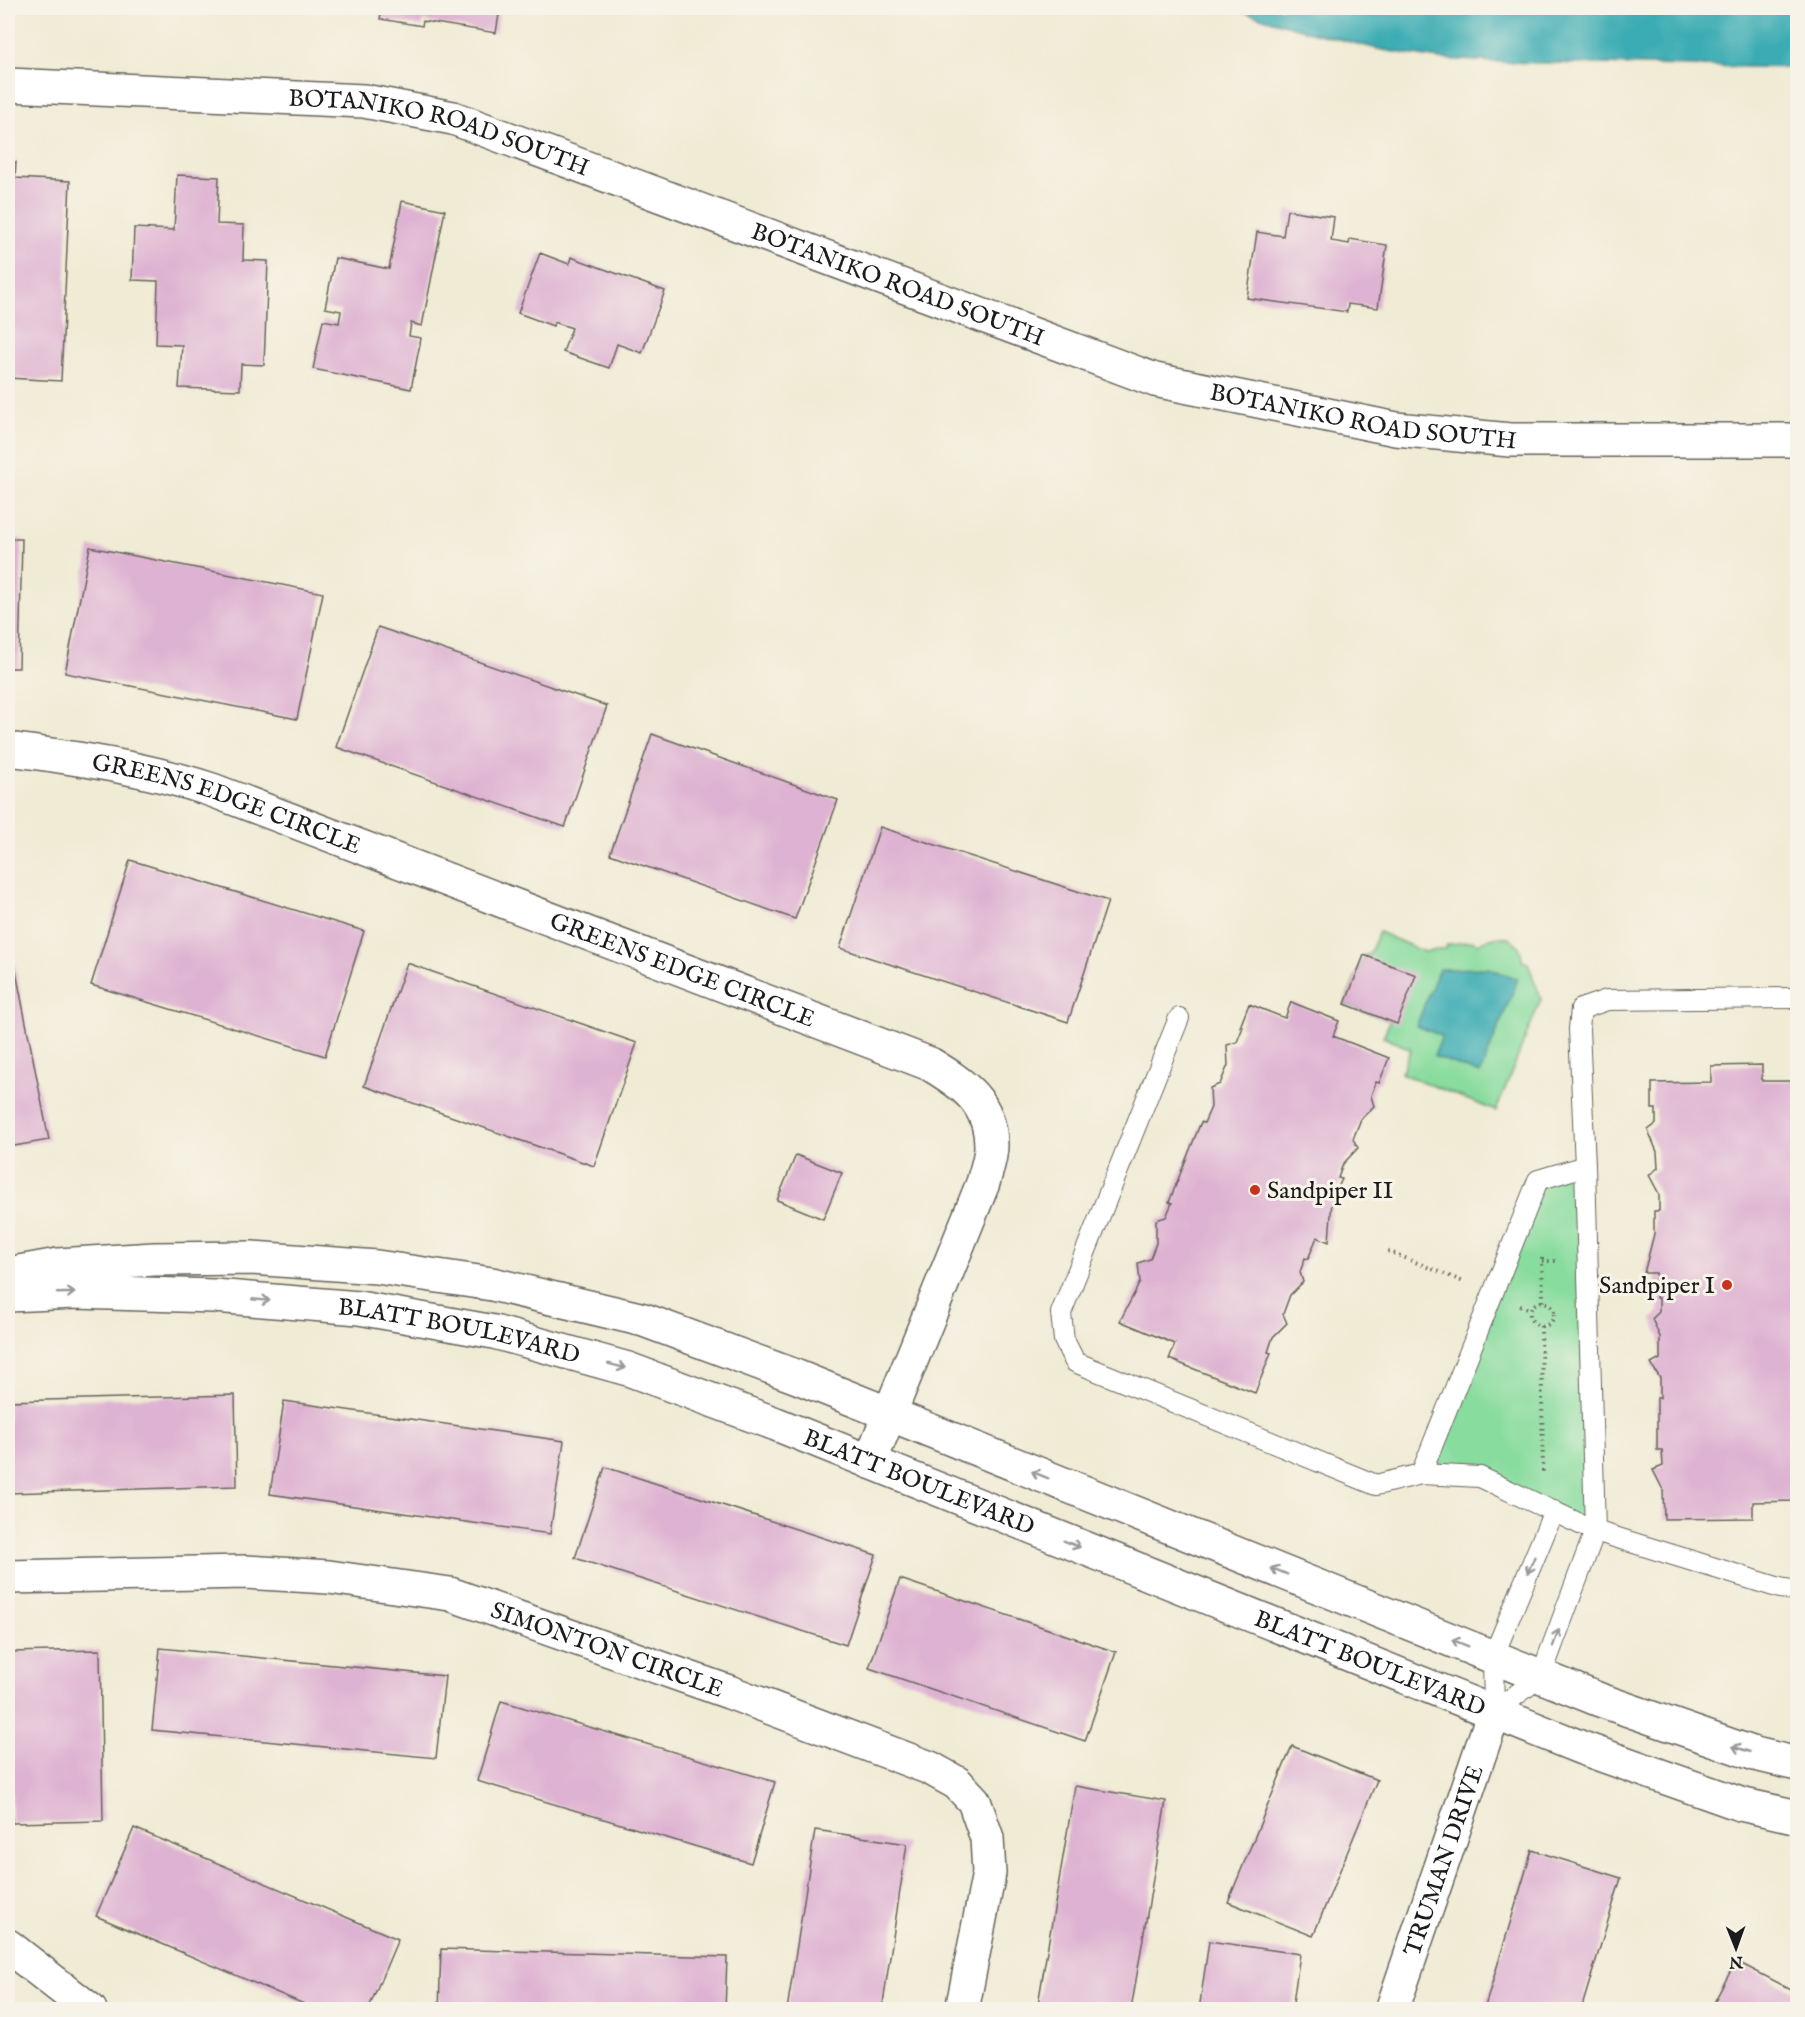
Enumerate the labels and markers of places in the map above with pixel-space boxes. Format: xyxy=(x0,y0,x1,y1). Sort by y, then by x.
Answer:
place label: Sandpiper II xyxy=(1267,1176,1393,1207)
marker: Sandpiper II xyxy=(1248,1183,1262,1197)
place label: Sandpiper I xyxy=(1599,1271,1715,1302)
marker: Sandpiper I xyxy=(1720,1278,1734,1292)

